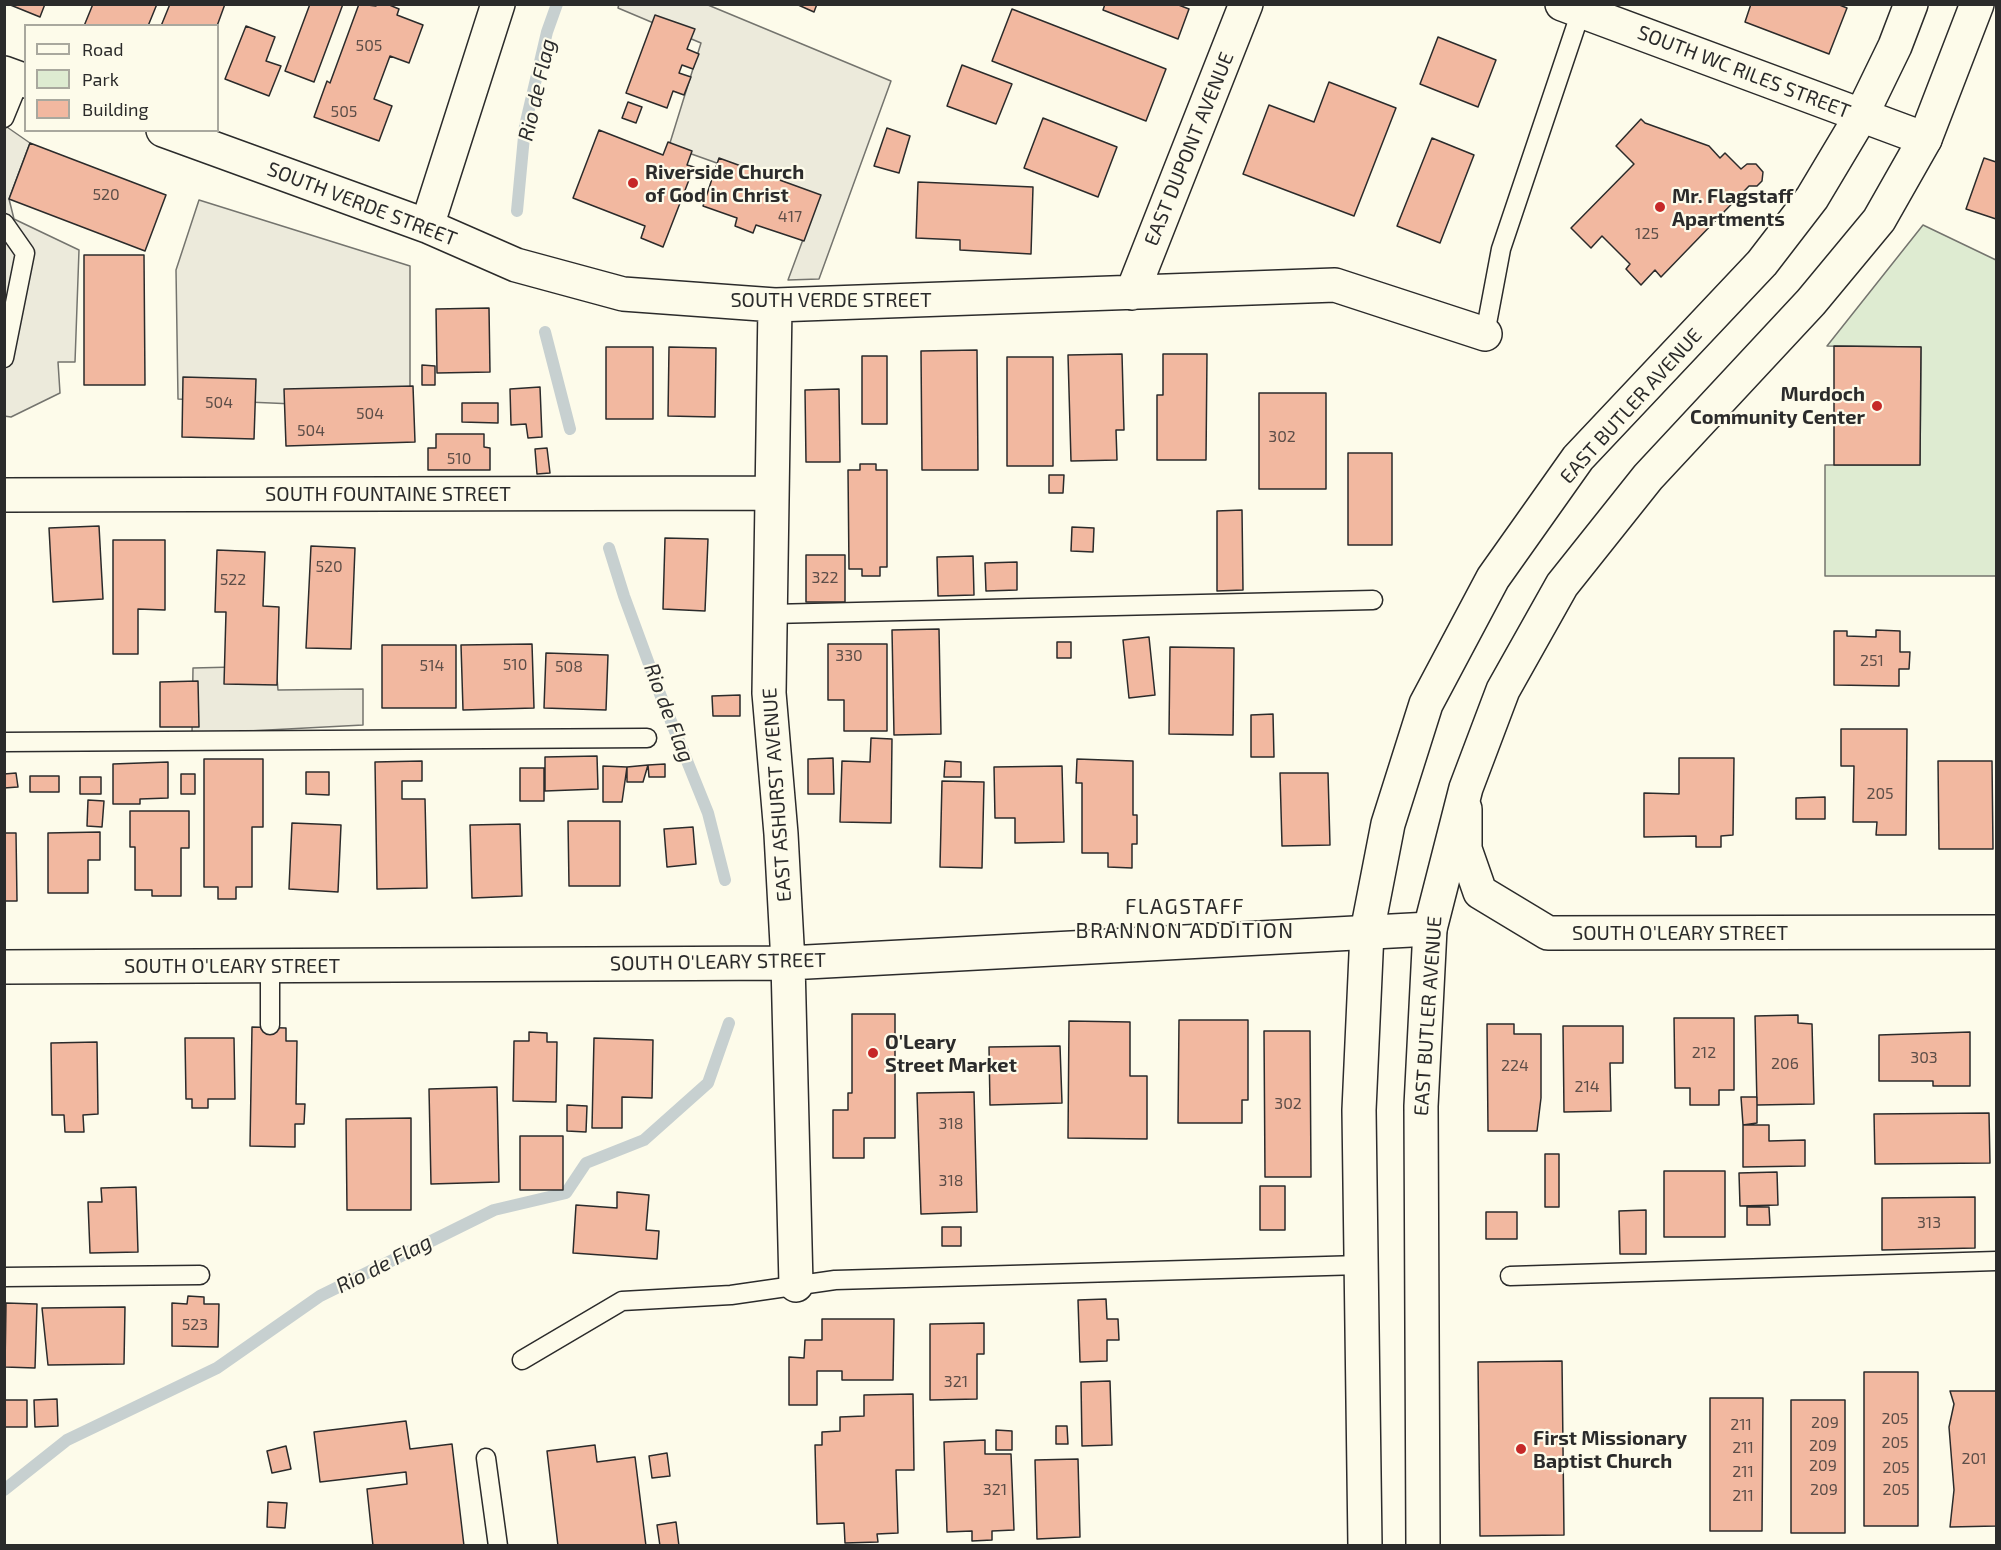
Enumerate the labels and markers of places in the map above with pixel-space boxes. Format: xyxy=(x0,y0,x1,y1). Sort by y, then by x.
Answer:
place label: Riverside Church of God in Christ xyxy=(645,160,804,207)
marker: Riverside Church of God in Christ xyxy=(626,176,640,190)
place label: Mr. Flagstaff Apartments xyxy=(1672,184,1793,231)
marker: Mr. Flagstaff Apartments xyxy=(1653,200,1667,214)
place label: Murdoch Community Center xyxy=(1690,382,1865,429)
marker: Murdoch Community Center xyxy=(1870,399,1884,413)
place label: O'Leary Street Market xyxy=(885,1030,1017,1077)
marker: O'Leary Street Market xyxy=(866,1046,880,1060)
place label: First Missionary Baptist Church xyxy=(1533,1426,1687,1473)
marker: First Missionary Baptist Church xyxy=(1514,1442,1528,1456)

